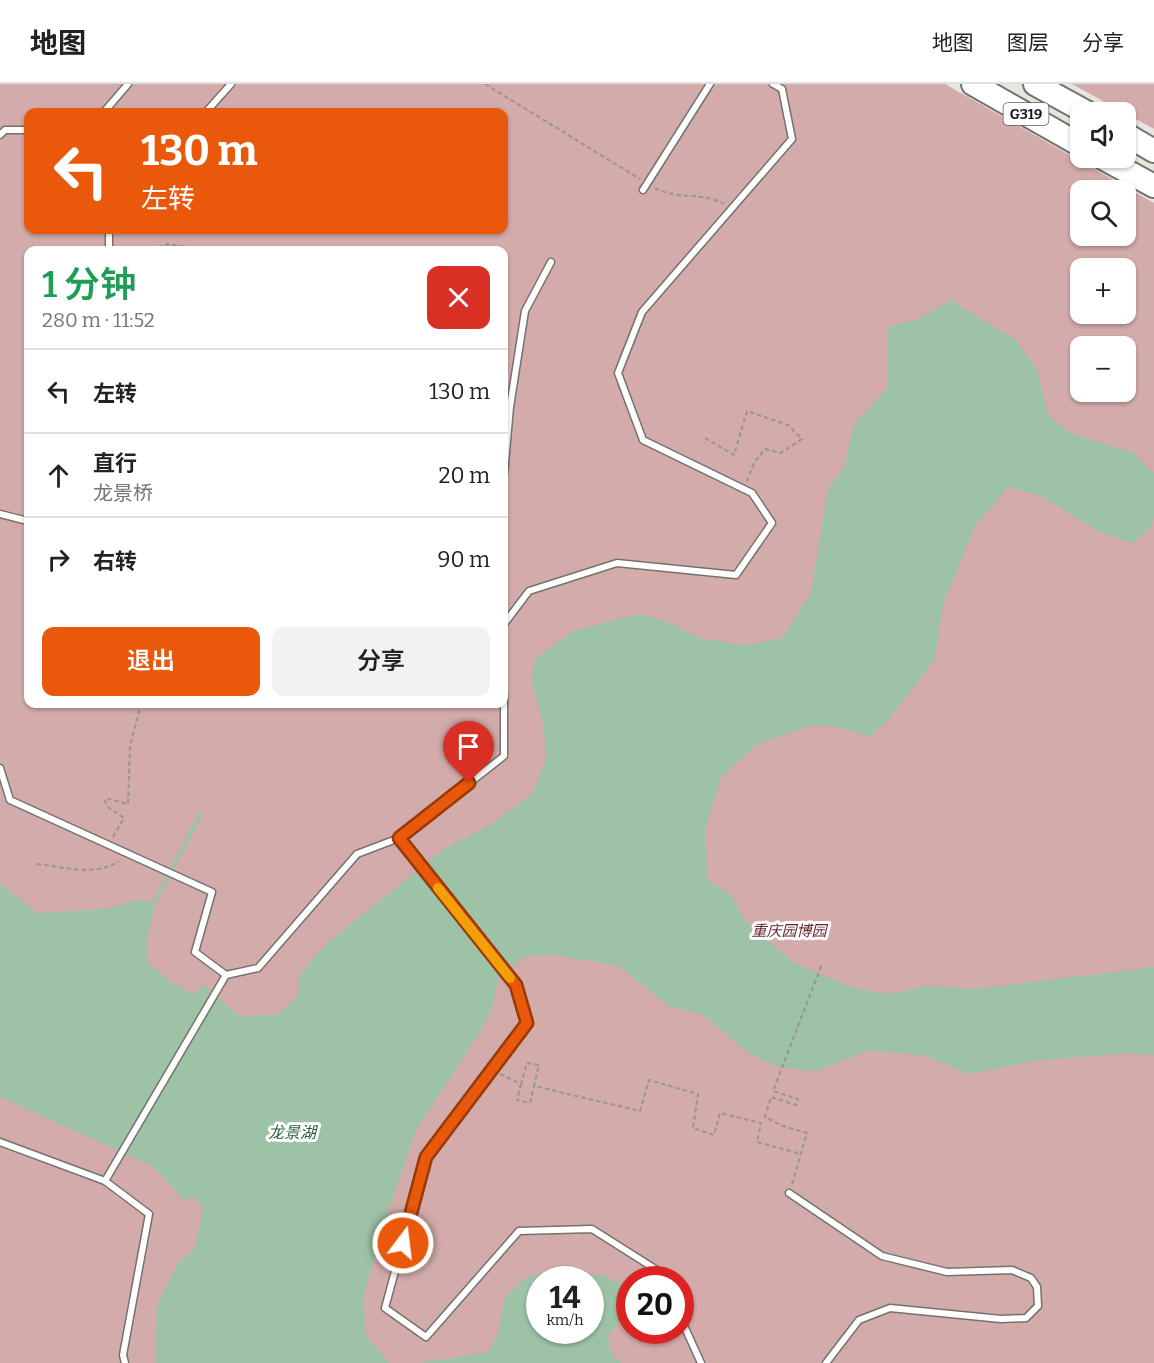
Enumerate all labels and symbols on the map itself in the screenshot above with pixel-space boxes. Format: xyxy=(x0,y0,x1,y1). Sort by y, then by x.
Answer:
road number: G319 xyxy=(1004,103,1048,125)
pin xyxy=(443,721,494,783)
park label: 重庆园博园 xyxy=(751,922,828,940)
water label: 龙景湖 xyxy=(268,1123,319,1142)
position arrow xyxy=(371,1211,435,1275)
speed limit sign: 20 xyxy=(616,1266,694,1344)

